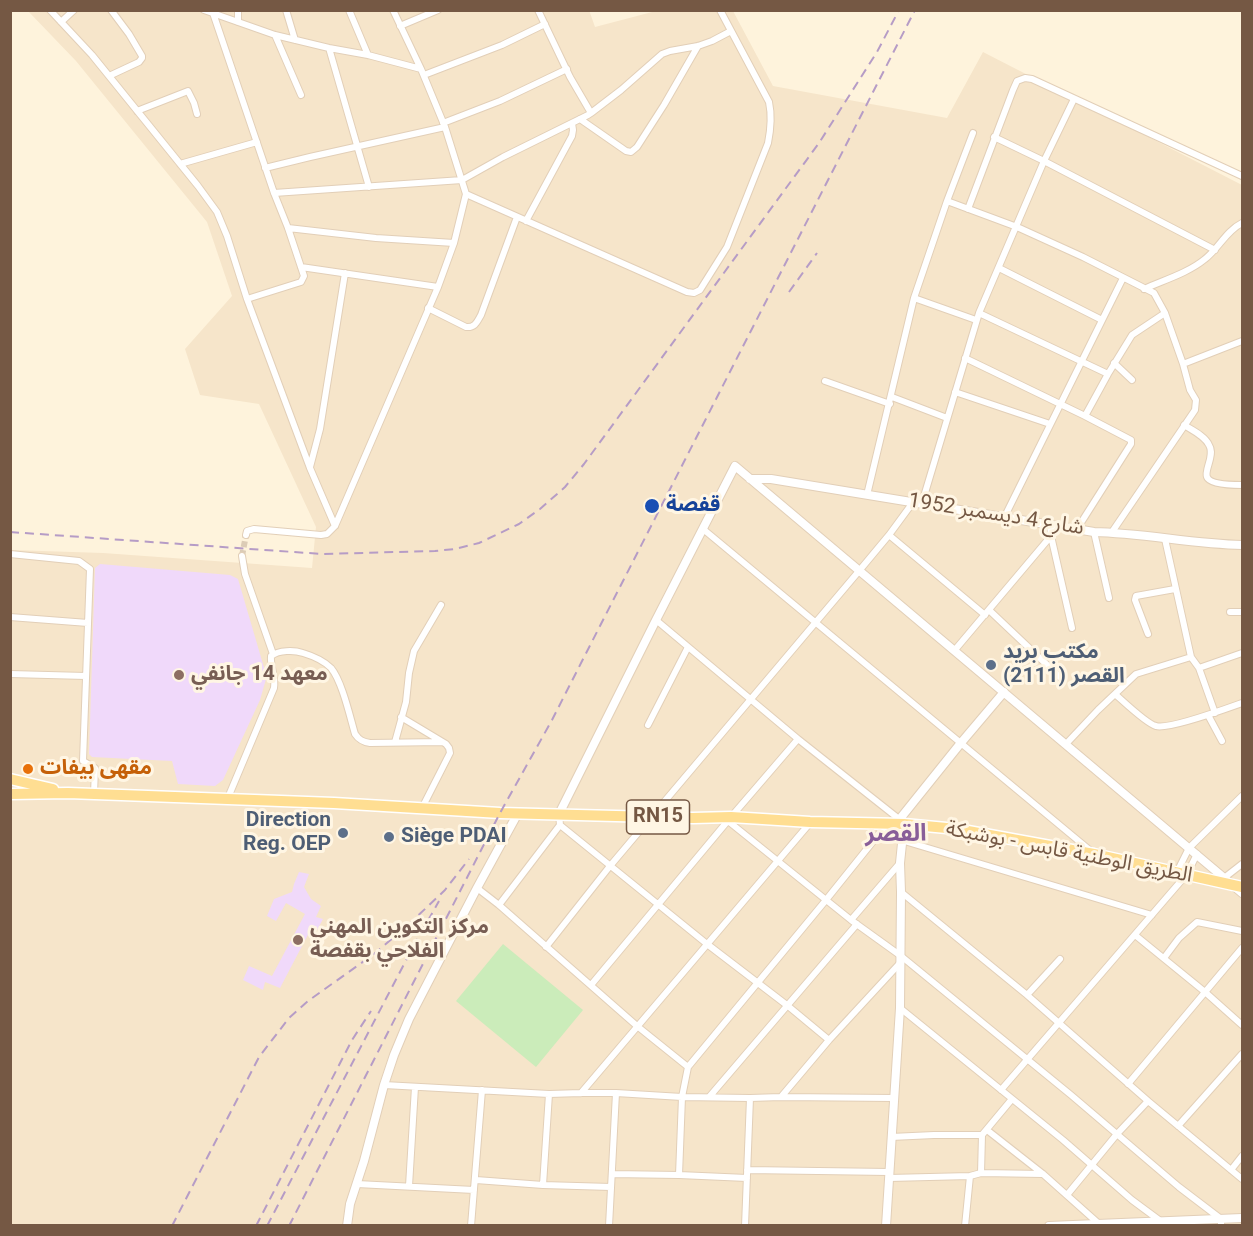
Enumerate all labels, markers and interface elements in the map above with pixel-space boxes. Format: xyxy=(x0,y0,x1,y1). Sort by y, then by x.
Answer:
street label: شارع 4 ديسمبر 1952 xyxy=(906,489,1086,541)
place label: قفصة xyxy=(666,493,720,519)
marker: قفصة xyxy=(643,497,661,515)
place label: مكتب بريد القصر (2111) xyxy=(1003,640,1125,690)
marker: مكتب بريد القصر (2111) xyxy=(984,658,998,672)
place label: معهد 14 جانفي xyxy=(191,662,328,688)
marker: معهد 14 جانفي xyxy=(172,668,186,682)
place label: مقهى بيفات xyxy=(40,756,152,782)
marker: مقهى بيفات xyxy=(21,762,35,776)
road number: RN15 xyxy=(626,800,690,834)
place label: Direction Reg. OEP xyxy=(243,808,331,858)
street label: الطريق الوطنية قابس - بوشبكة xyxy=(944,817,1194,889)
district label: القصر xyxy=(865,821,927,849)
place label: Siège PDAI xyxy=(401,824,507,850)
marker: Direction Reg. OEP xyxy=(336,826,350,840)
marker: Siège PDAI xyxy=(382,830,396,844)
place label: مركز التكوين المهني الفلاحي بقفصة xyxy=(310,915,489,965)
marker: مركز التكوين المهني الفلاحي بقفصة xyxy=(291,933,305,947)

